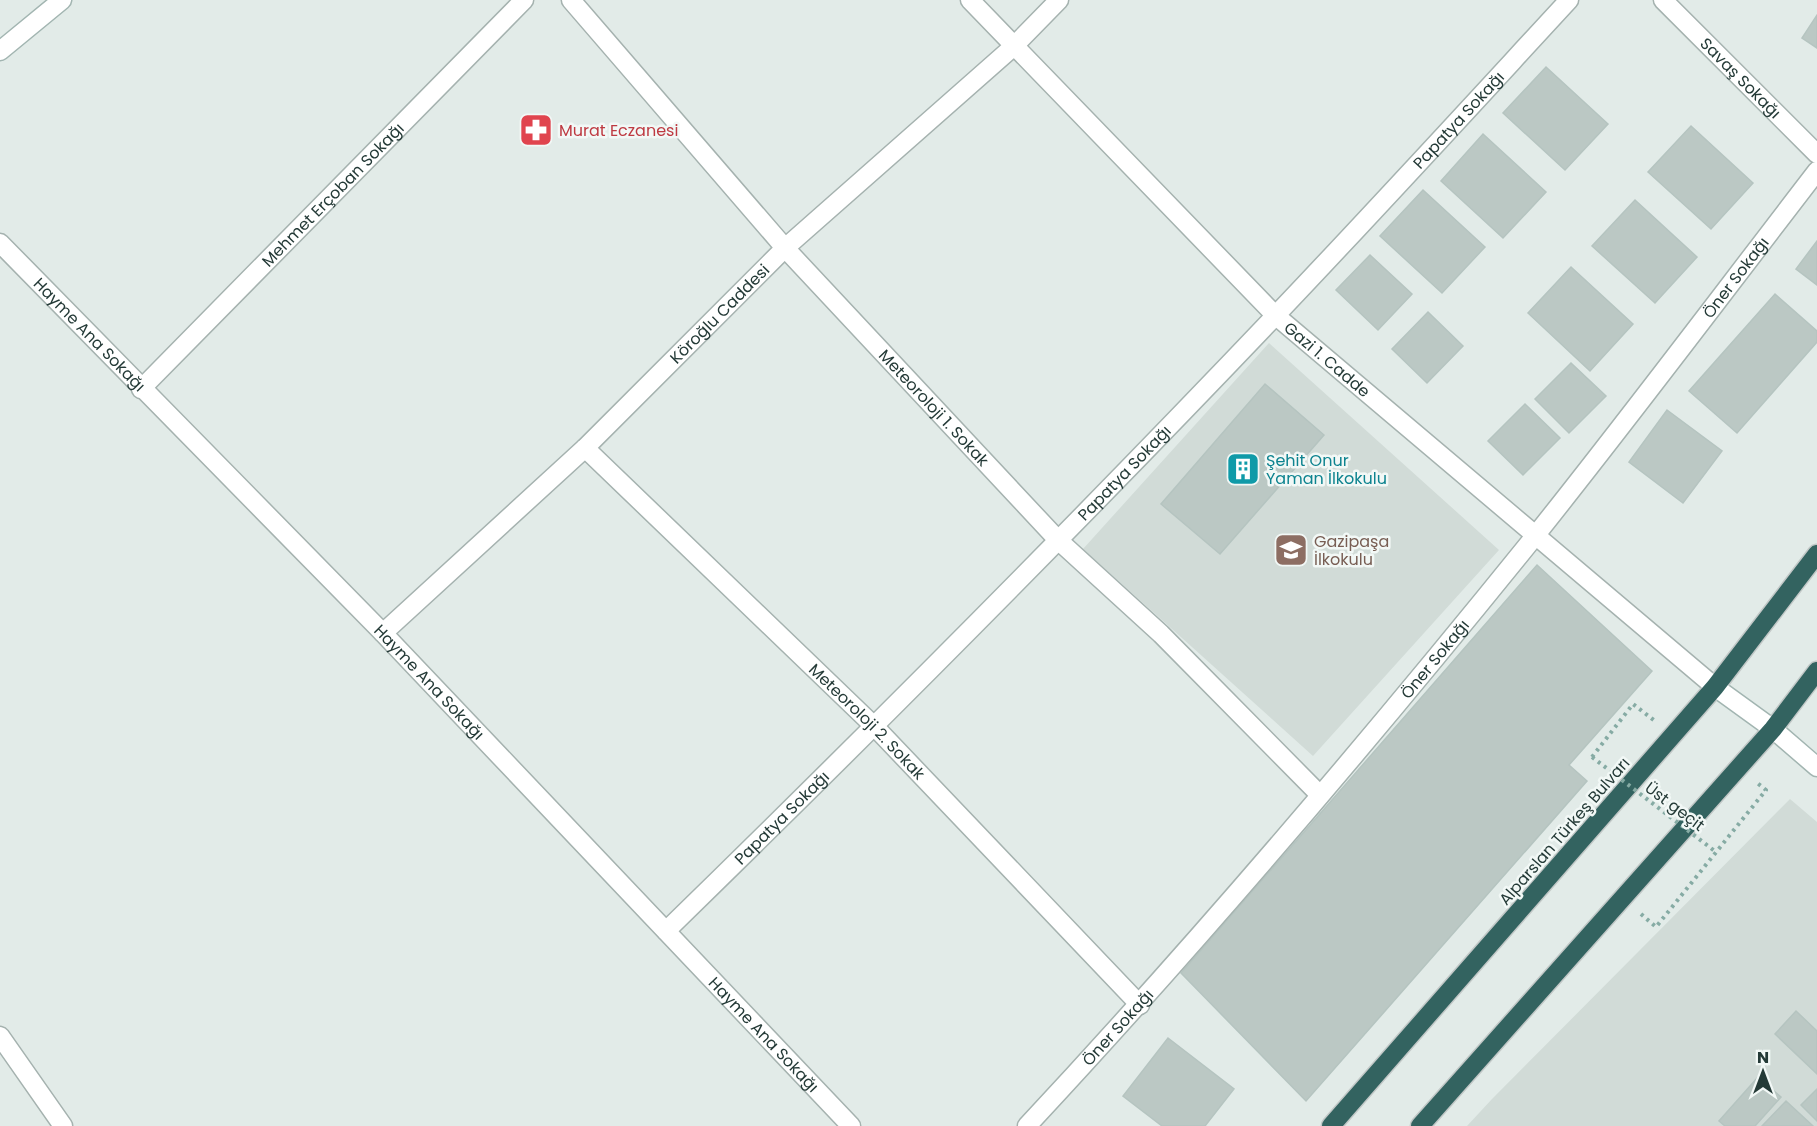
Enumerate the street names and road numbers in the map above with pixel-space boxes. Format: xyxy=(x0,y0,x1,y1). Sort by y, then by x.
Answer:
street label: Savaş Sokağı xyxy=(1695,32,1786,124)
street label: Papatya Sokağı xyxy=(1408,66,1510,174)
street label: Mehmet Erçoban Sokağı xyxy=(257,118,409,272)
street label: Öner Sokağı xyxy=(1697,232,1774,323)
street label: Köroğlu Caddesi xyxy=(665,259,775,369)
street label: Hayme Ana Sokağı xyxy=(28,273,151,397)
street label: Gazi 1. Cadde xyxy=(1279,317,1375,403)
street label: Meteoroloji 1. Sokak xyxy=(873,345,995,472)
street label: Papatya Sokağı xyxy=(1073,420,1176,526)
street label: Öner Sokağı xyxy=(1395,615,1475,704)
street label: Hayme Ana Sokağı xyxy=(369,619,489,745)
street label: Meteoroloji 2. Sokak xyxy=(804,658,931,786)
street label: Alparslan Türkeş Bulvarı xyxy=(1494,752,1635,910)
street label: Papatya Sokağı xyxy=(729,766,835,870)
street label: Üst geçit xyxy=(1640,776,1709,837)
street label: Hayme Ana Sokağı xyxy=(703,972,824,1097)
street label: Öner Sokağı xyxy=(1077,984,1159,1071)

